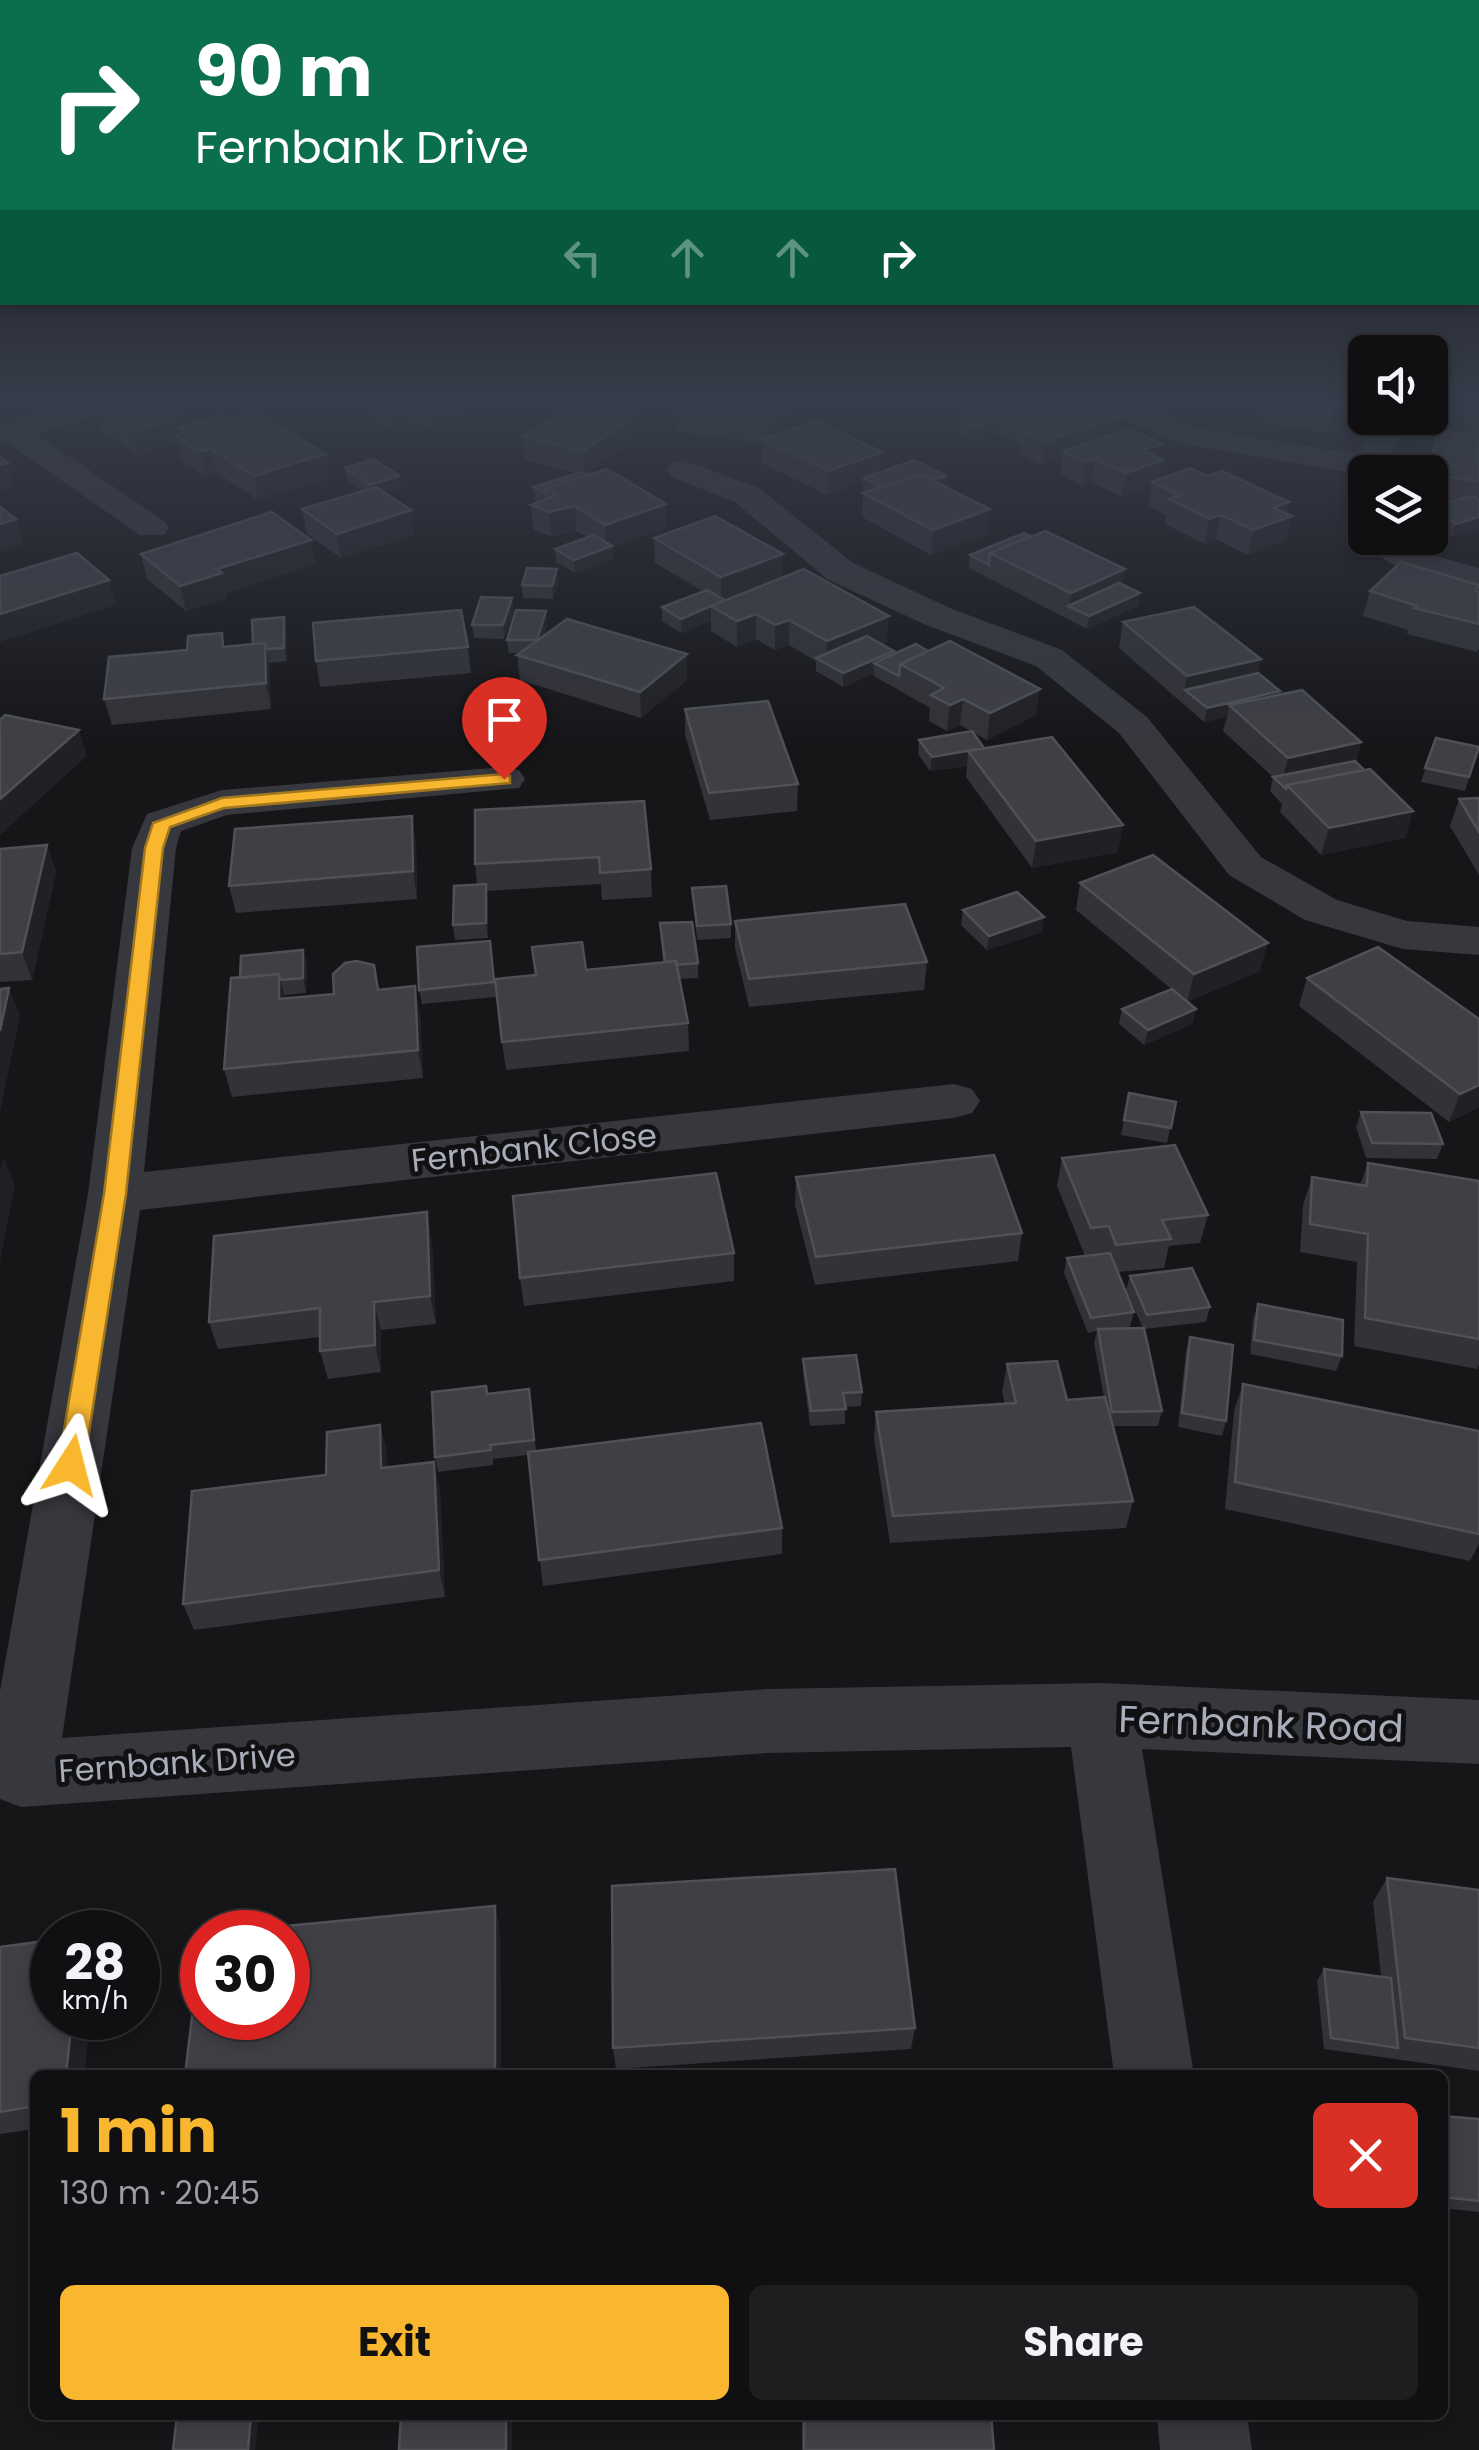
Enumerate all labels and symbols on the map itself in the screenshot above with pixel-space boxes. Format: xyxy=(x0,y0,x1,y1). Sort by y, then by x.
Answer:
pin xyxy=(462,677,547,780)
street label: Fernbank Close xyxy=(409,1112,659,1183)
position arrow xyxy=(19,1413,123,1517)
street label: Fernbank Road xyxy=(1117,1692,1405,1755)
street label: Fernbank Drive xyxy=(57,1732,297,1793)
speed limit sign: 30 xyxy=(180,1910,310,2040)

